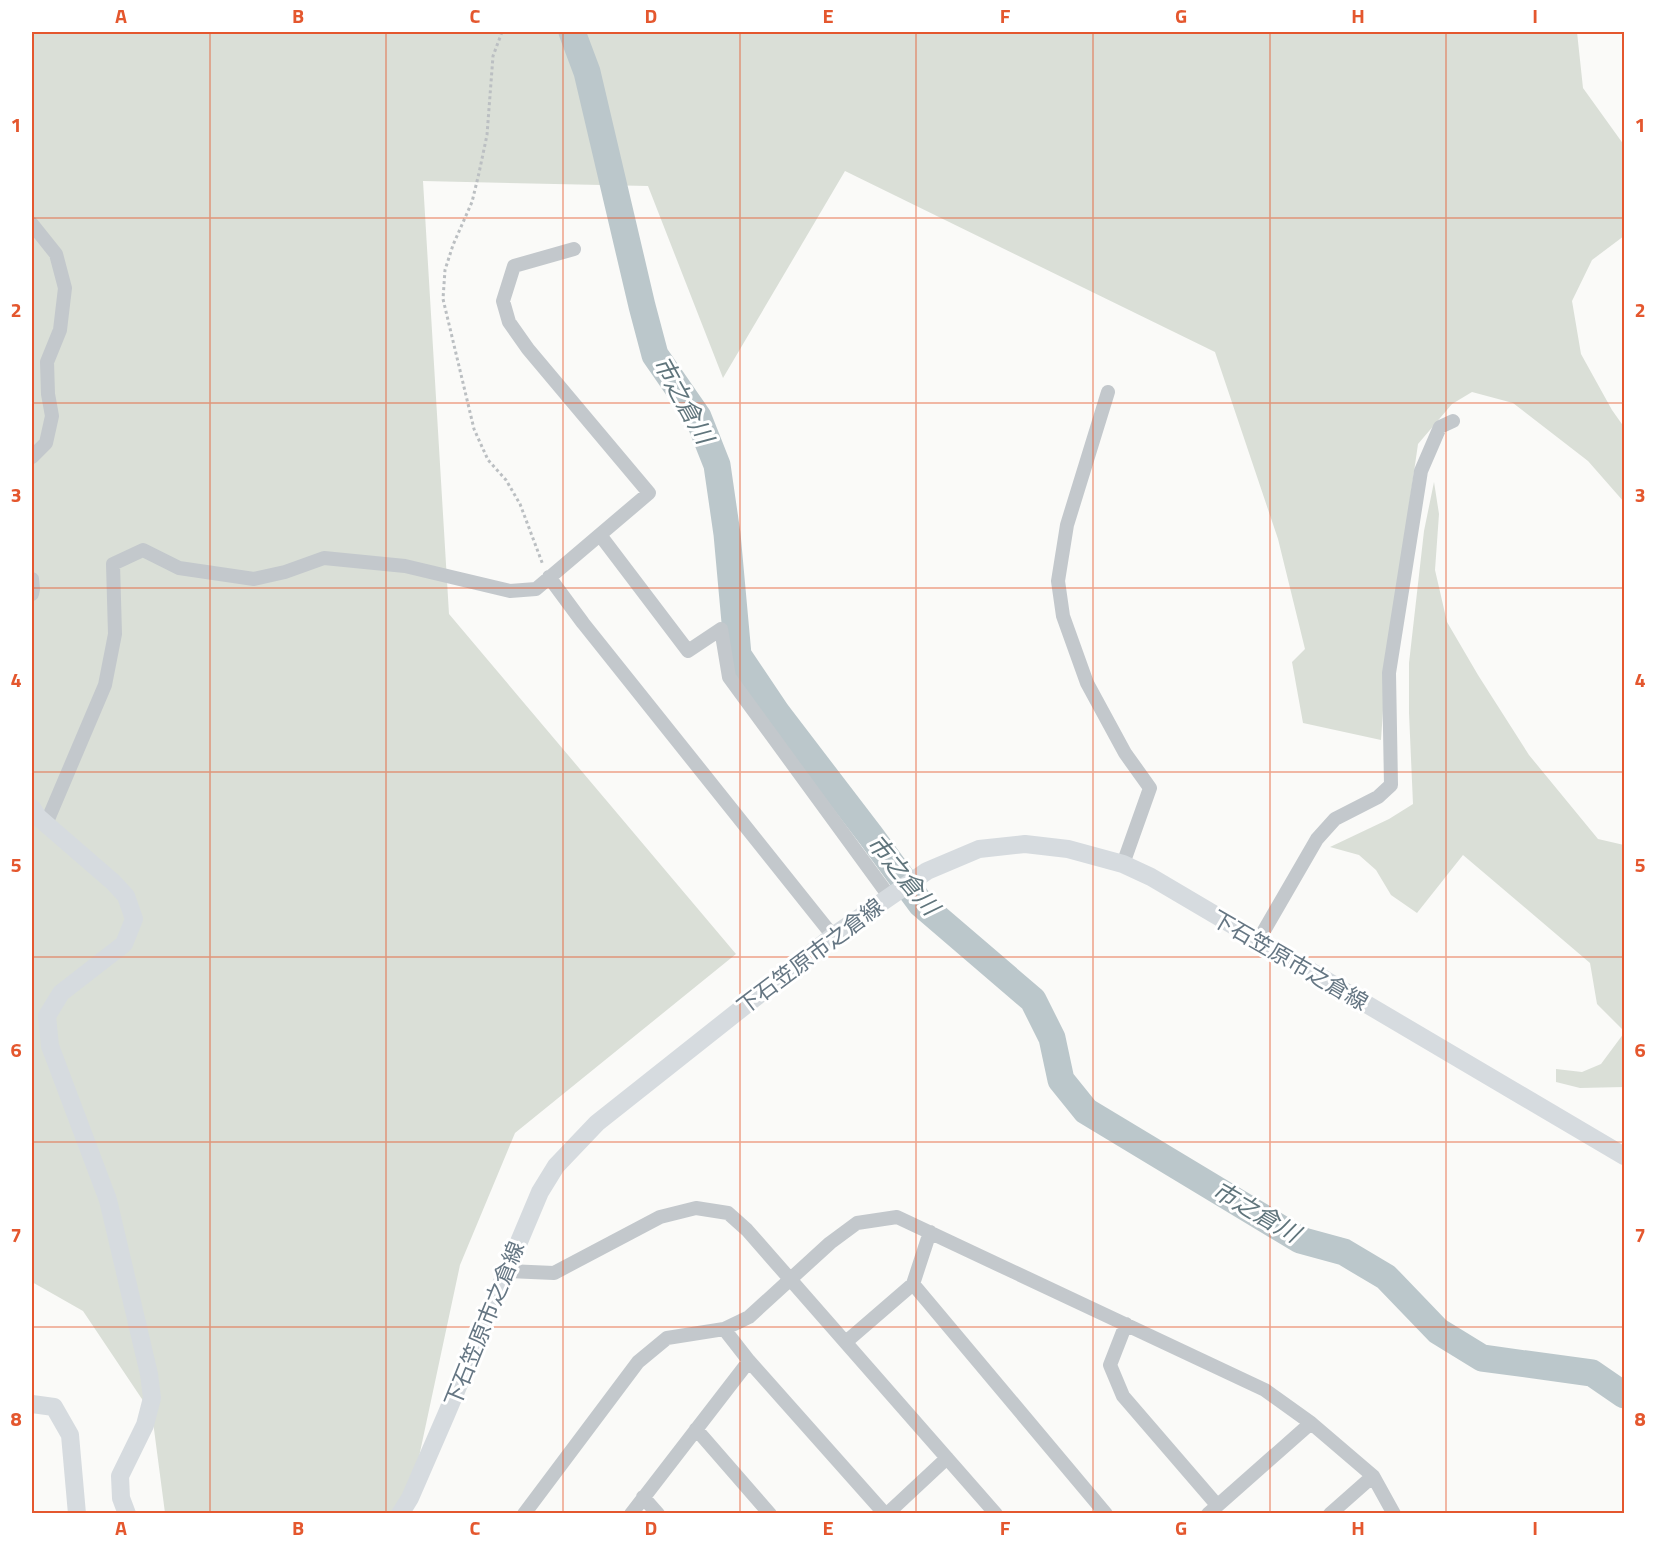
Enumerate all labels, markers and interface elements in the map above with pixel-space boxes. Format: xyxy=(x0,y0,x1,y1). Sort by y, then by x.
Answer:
text: A xyxy=(115,0,127,31)
text: B xyxy=(292,0,304,31)
text: C xyxy=(470,0,481,31)
text: D xyxy=(645,0,657,31)
text: E xyxy=(822,0,834,31)
text: F xyxy=(1000,0,1011,31)
text: G xyxy=(1175,0,1187,31)
text: H xyxy=(1351,0,1365,31)
text: I xyxy=(1532,0,1538,31)
text: 1 xyxy=(10,109,22,140)
text: 1 xyxy=(1634,109,1646,140)
text: 2 xyxy=(10,294,22,325)
text: 2 xyxy=(1634,294,1646,325)
water label: 市之倉川 xyxy=(645,349,724,453)
text: 3 xyxy=(10,479,22,510)
text: 3 xyxy=(1634,479,1646,510)
text: 4 xyxy=(10,664,22,695)
text: 4 xyxy=(1634,664,1646,695)
water label: 市之倉川 xyxy=(859,826,950,925)
text: 5 xyxy=(10,849,22,880)
text: 5 xyxy=(1634,849,1646,880)
street label: 下石笠原市之倉線 xyxy=(729,889,891,1023)
street label: 下石笠原市之倉線 xyxy=(1205,901,1375,1019)
text: 6 xyxy=(10,1034,22,1065)
text: 6 xyxy=(1634,1034,1646,1065)
water label: 市之倉川 xyxy=(1206,1172,1310,1252)
text: 7 xyxy=(10,1219,22,1250)
text: 7 xyxy=(1634,1219,1646,1250)
street label: 下石笠原市之倉線 xyxy=(435,1236,533,1412)
text: 8 xyxy=(10,1403,22,1434)
text: 8 xyxy=(1634,1403,1646,1434)
text: A xyxy=(115,1512,127,1543)
text: B xyxy=(292,1512,304,1543)
text: C xyxy=(470,1512,481,1543)
text: D xyxy=(645,1512,657,1543)
text: E xyxy=(822,1512,834,1543)
text: F xyxy=(1000,1512,1011,1543)
text: G xyxy=(1175,1512,1187,1543)
text: H xyxy=(1351,1512,1365,1543)
text: I xyxy=(1532,1512,1538,1543)

